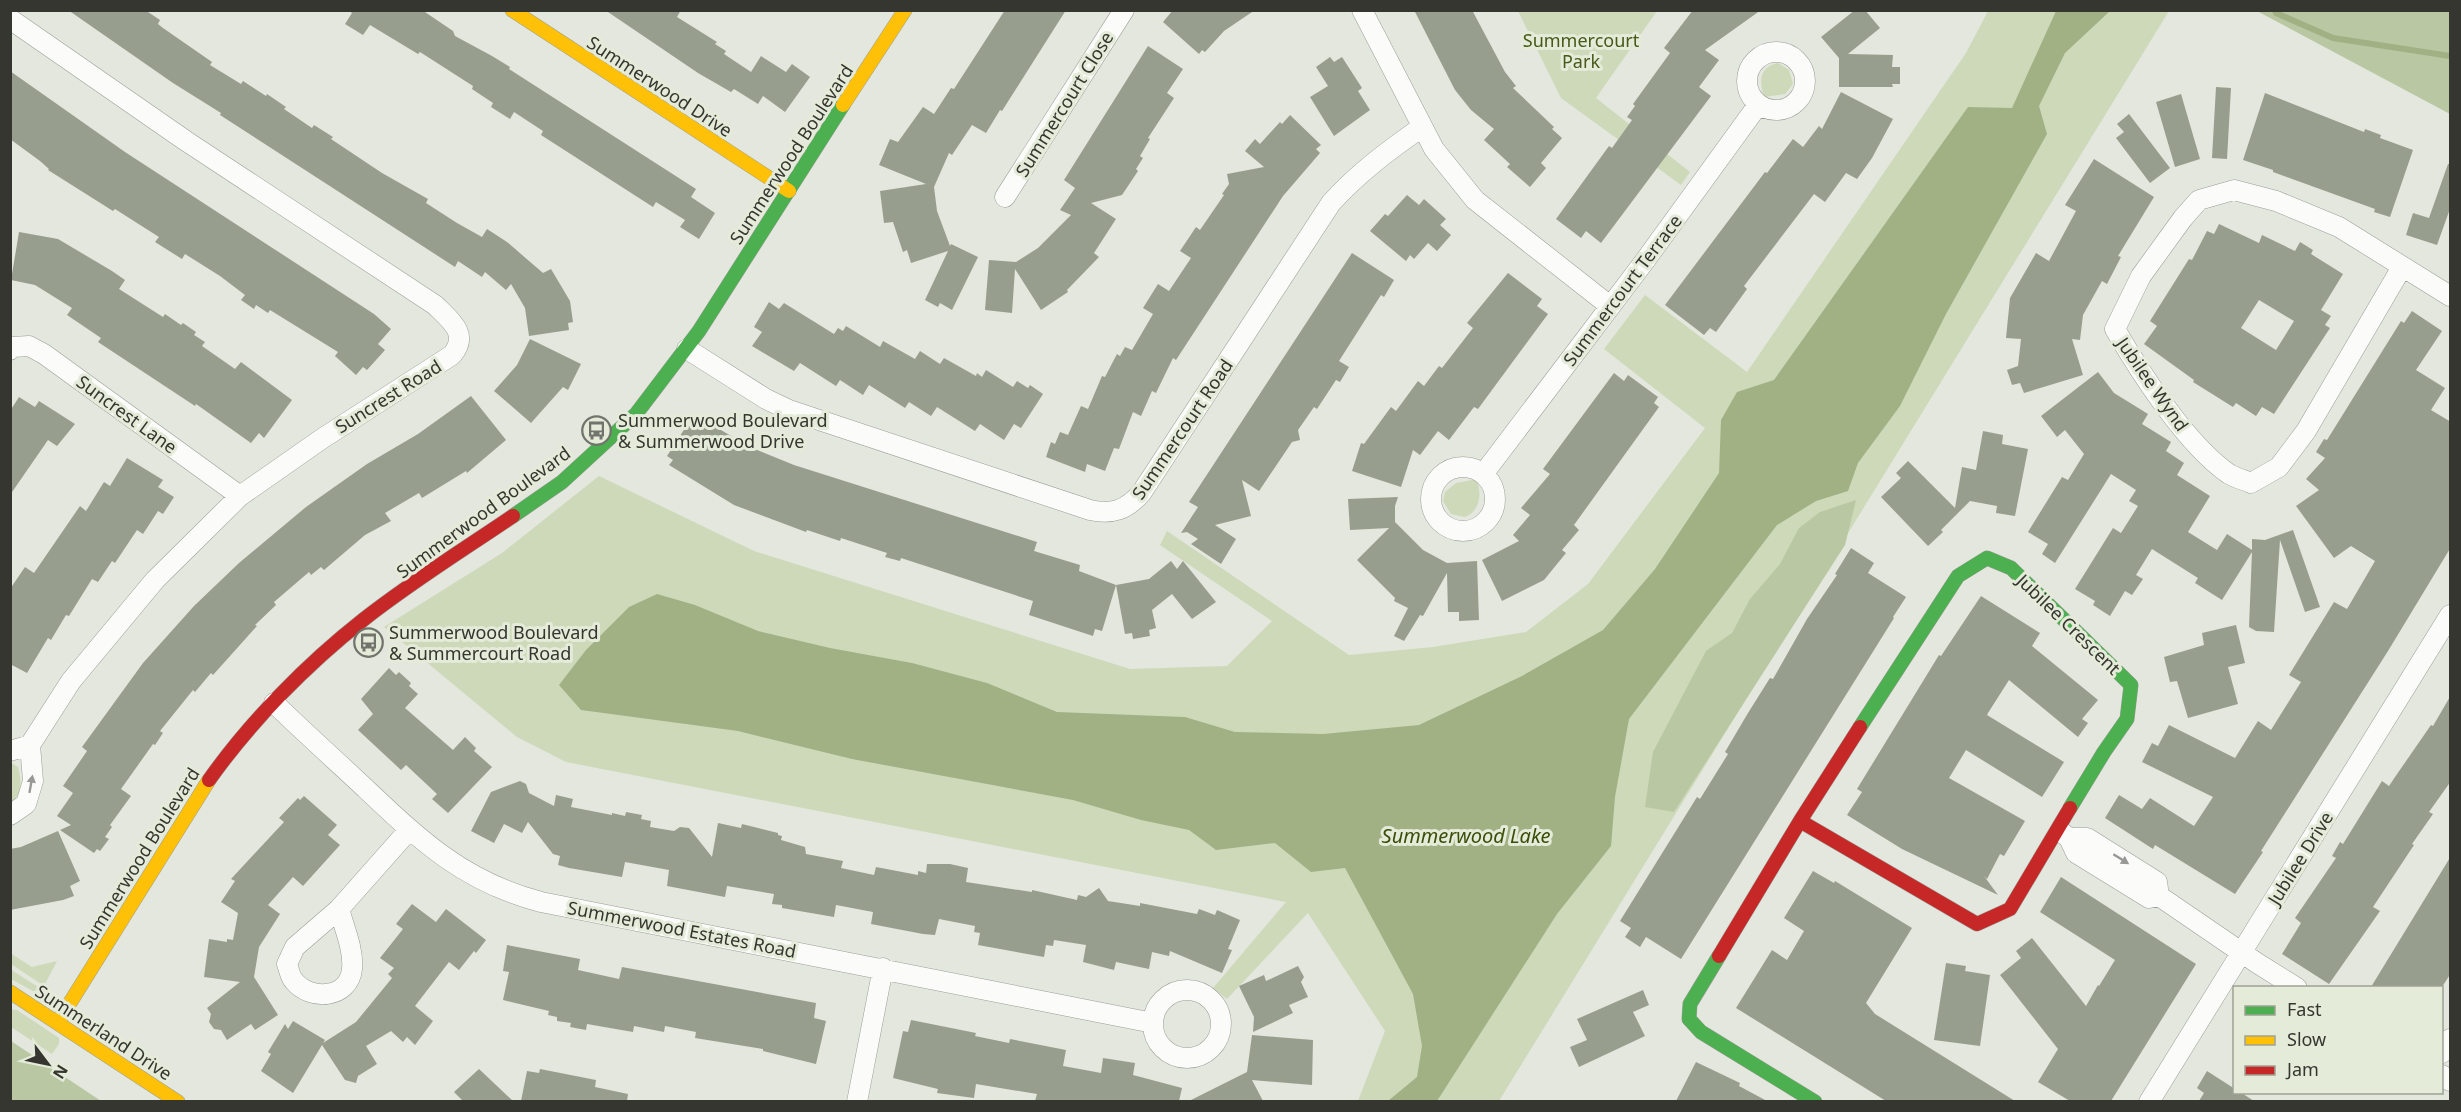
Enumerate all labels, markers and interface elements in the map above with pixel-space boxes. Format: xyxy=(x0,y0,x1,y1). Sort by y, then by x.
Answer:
street label: Summercourt Close xyxy=(1010,27,1118,181)
park label: Summercourt Park xyxy=(1523,28,1640,73)
street label: Summerwood Drive xyxy=(583,30,737,142)
street label: Summerwood Boulevard xyxy=(724,60,858,248)
street label: Summercourt Terrace xyxy=(1557,210,1687,370)
street label: Jubilee Wynd xyxy=(2111,331,2194,436)
street label: Suncrest Road xyxy=(330,354,446,438)
street label: Summercourt Road xyxy=(1126,354,1238,504)
street label: Suncrest Lane xyxy=(72,369,182,459)
place label: Summerwood Boulevard & Summerwood Drive xyxy=(618,408,827,453)
bus stop icon: Summerwood Boulevard & Summerwood Drive xyxy=(581,414,613,446)
street label: Summerwood Boulevard xyxy=(391,441,575,583)
street label: Jubilee Crescent xyxy=(2011,567,2126,680)
place label: Summerwood Boulevard & Summercourt Road xyxy=(389,620,598,665)
bus stop icon: Summerwood Boulevard & Summercourt Road xyxy=(352,626,384,658)
street label: Summerwood Boulevard xyxy=(73,763,205,953)
one-way arrow xyxy=(26,774,35,793)
street label: Jubilee Drive xyxy=(2261,807,2338,911)
water label: Summerwood Lake xyxy=(1382,822,1550,849)
one-way arrow xyxy=(2112,854,2129,865)
street label: Summerwood Estates Road xyxy=(566,895,798,963)
street label: Summerland Drive xyxy=(31,979,177,1085)
legend xyxy=(2233,986,2443,1094)
text: Fast xyxy=(2287,997,2322,1021)
text: Slow xyxy=(2287,1027,2326,1051)
north arrow xyxy=(18,1034,78,1094)
text: Jam xyxy=(2285,1057,2319,1081)
text: N xyxy=(48,1061,73,1083)

